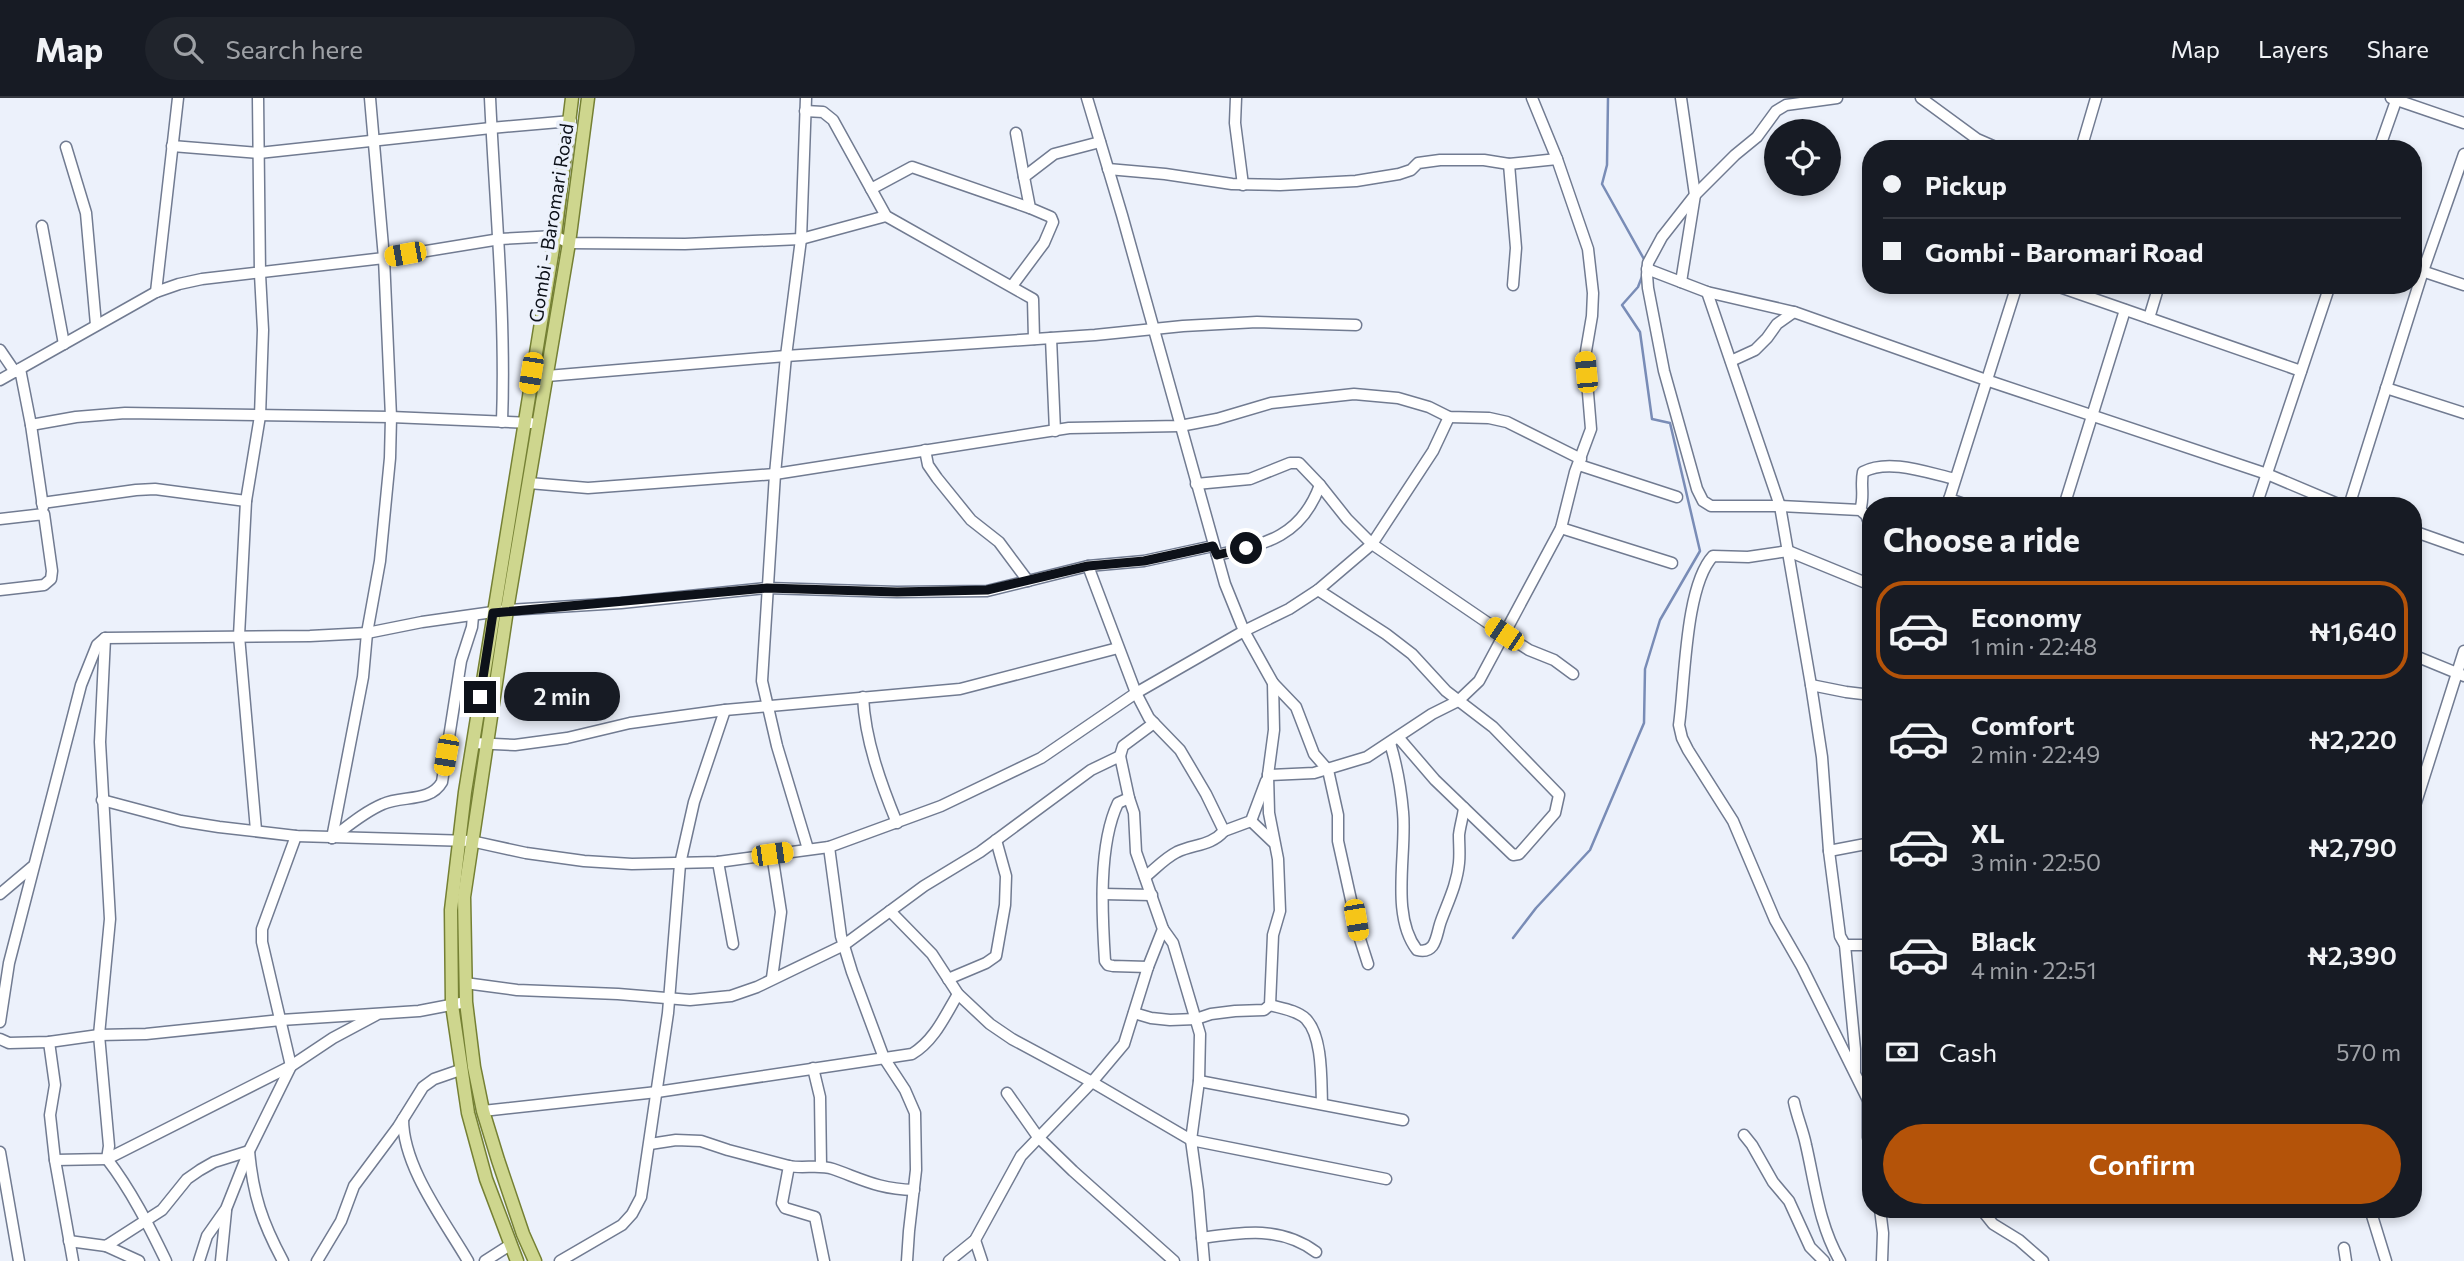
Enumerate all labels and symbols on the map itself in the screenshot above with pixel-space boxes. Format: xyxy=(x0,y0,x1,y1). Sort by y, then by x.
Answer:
street label: Gombi - Baromari Road xyxy=(523,122,578,324)
car xyxy=(383,240,428,268)
car xyxy=(1574,350,1599,394)
car xyxy=(518,351,545,395)
route start xyxy=(1230,532,1262,564)
car xyxy=(1481,614,1528,654)
callout: 2 min xyxy=(504,672,620,722)
route end xyxy=(464,681,496,713)
car xyxy=(433,732,460,778)
car xyxy=(750,841,795,867)
car xyxy=(1343,897,1370,943)

